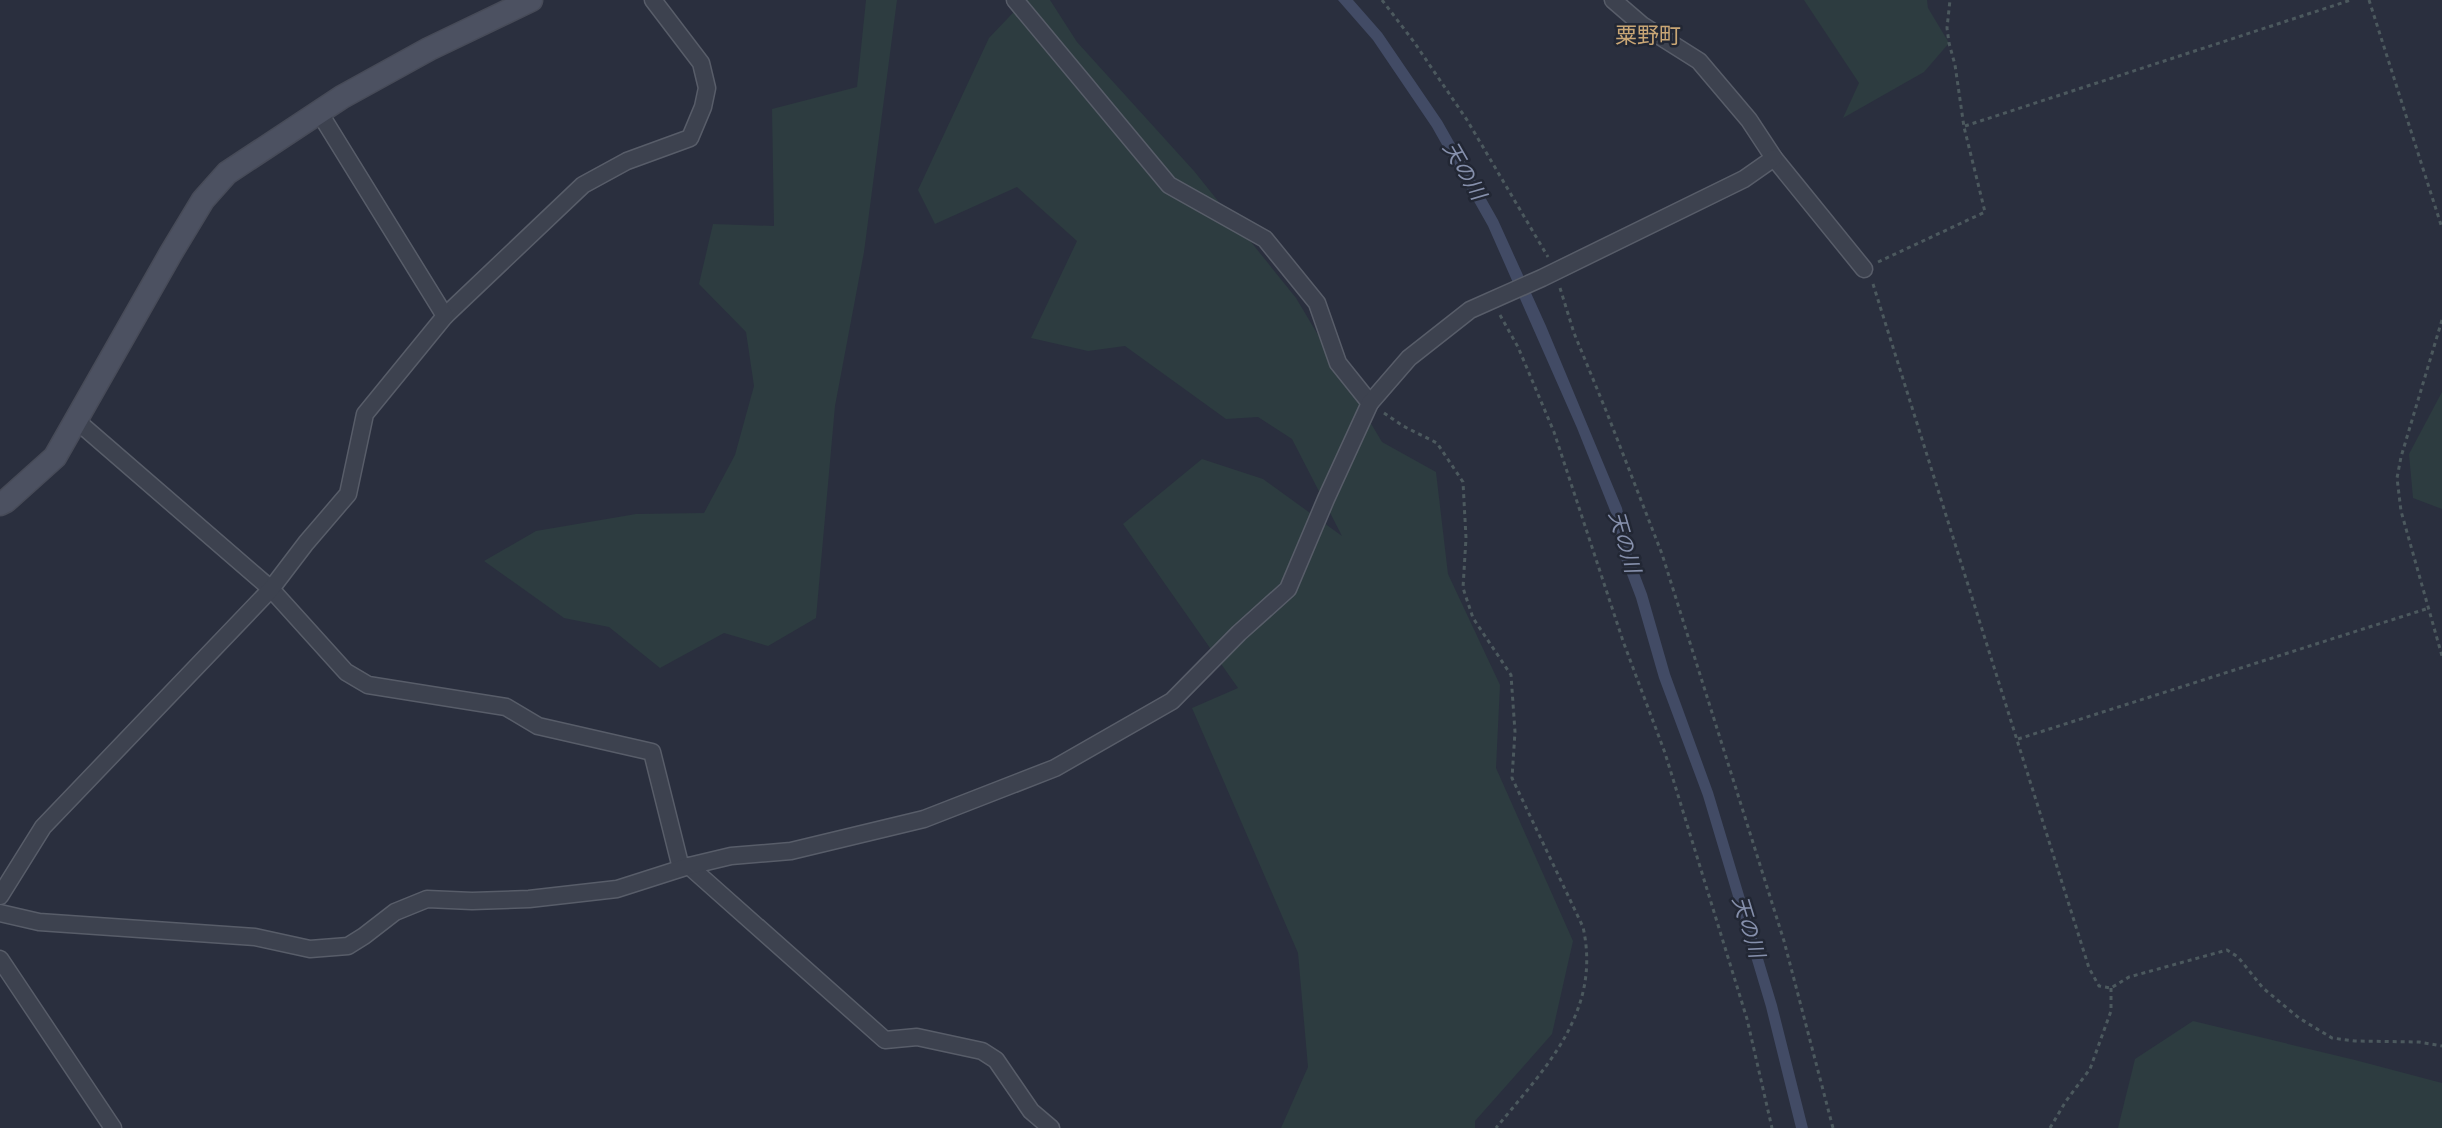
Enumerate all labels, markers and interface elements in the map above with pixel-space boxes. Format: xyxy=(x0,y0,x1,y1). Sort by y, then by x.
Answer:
district label: 粟野町 xyxy=(1615,25,1681,47)
water label: 天の川 xyxy=(1439,138,1490,205)
water label: 天の川 xyxy=(1605,509,1643,577)
water label: 天の川 xyxy=(1729,894,1768,962)

